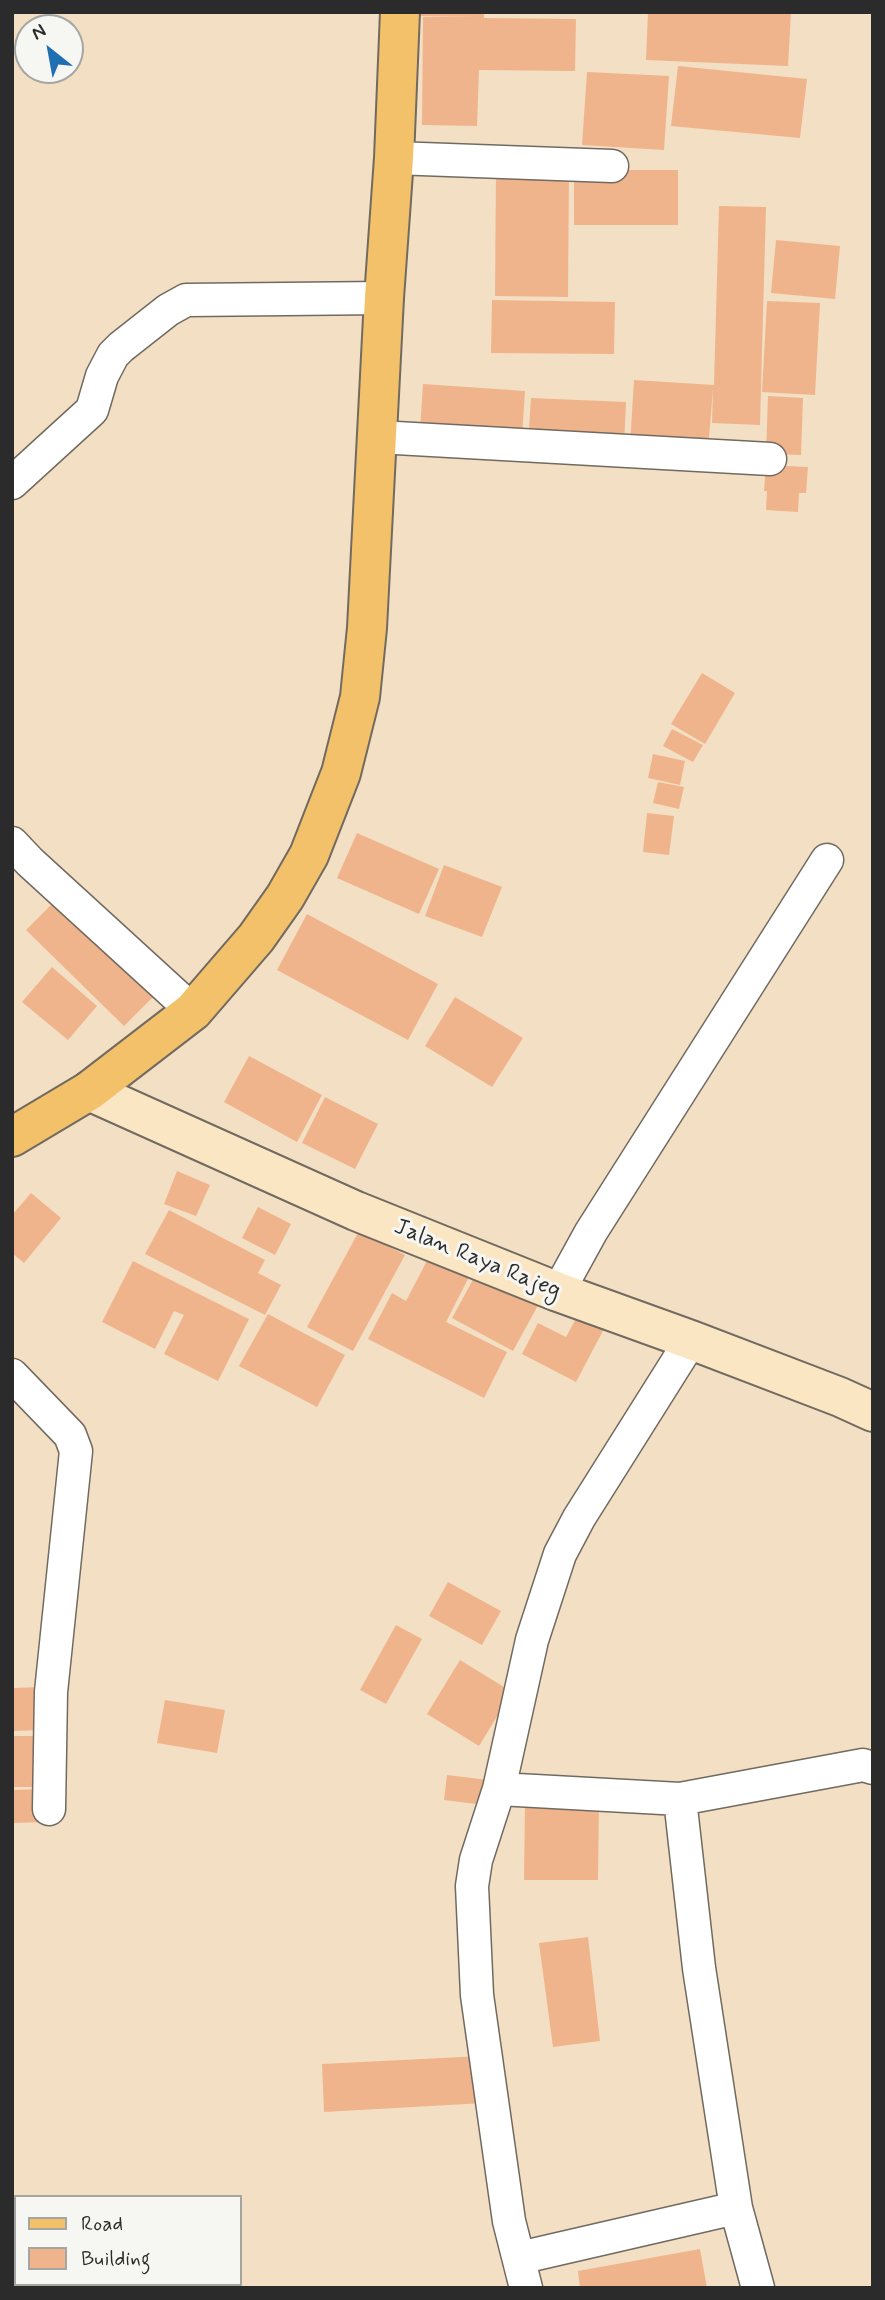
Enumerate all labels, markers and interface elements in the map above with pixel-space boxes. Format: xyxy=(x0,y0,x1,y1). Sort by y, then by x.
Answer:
north arrow xyxy=(14,14,84,84)
text: N xyxy=(27,18,51,46)
street label: Jalan Raya Rajeg xyxy=(390,1214,564,1306)
legend xyxy=(14,2195,242,2286)
text: Road xyxy=(81,2210,123,2238)
text: Building xyxy=(81,2245,151,2273)

